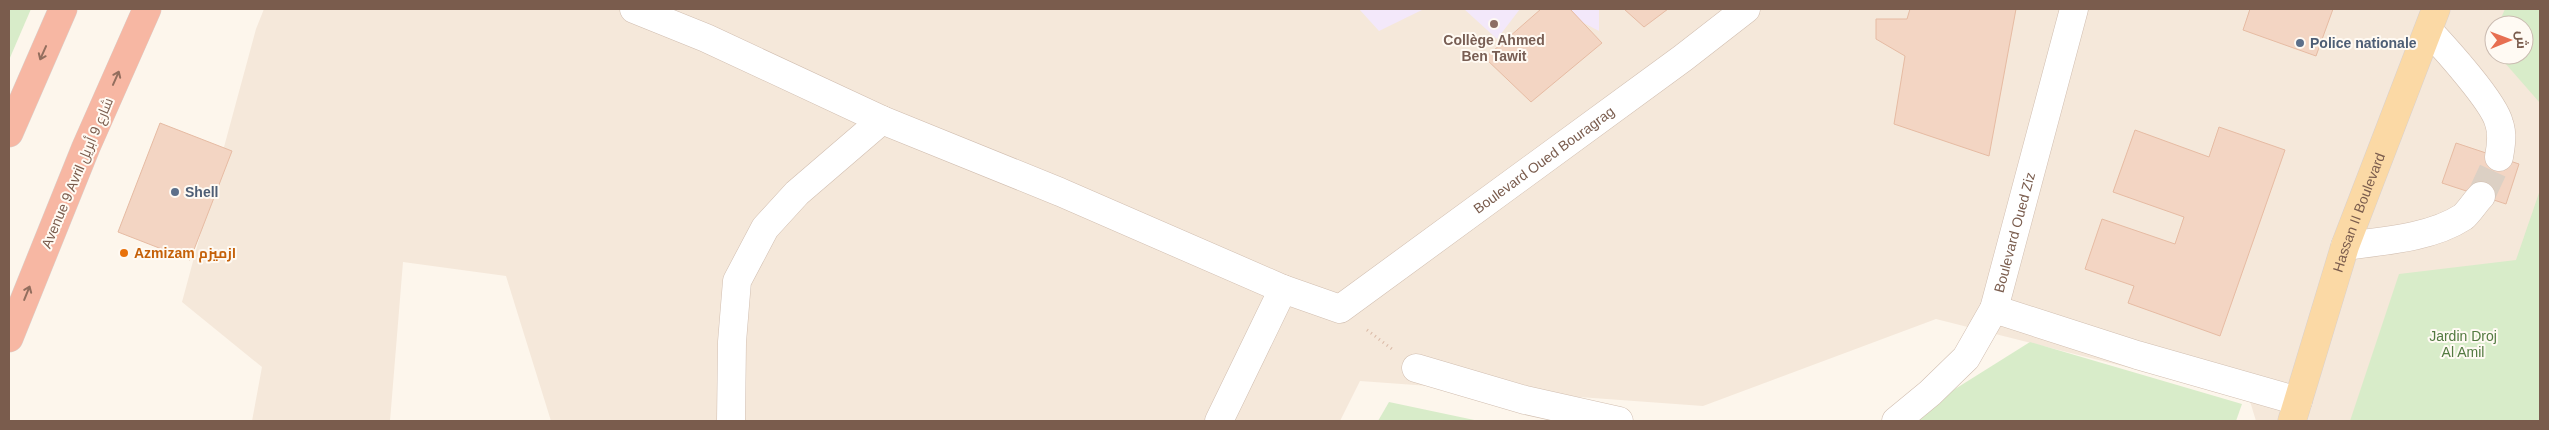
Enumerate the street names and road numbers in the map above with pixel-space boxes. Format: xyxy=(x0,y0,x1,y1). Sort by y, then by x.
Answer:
street label: Avenue 9 Avril شارع 9 أبريل xyxy=(37,95,117,251)
street label: Boulevard Oued Bouragrag xyxy=(1470,103,1617,217)
street label: Hassan II Boulevard xyxy=(2330,150,2388,274)
street label: Boulevard Oued Ziz xyxy=(1991,170,2038,294)

